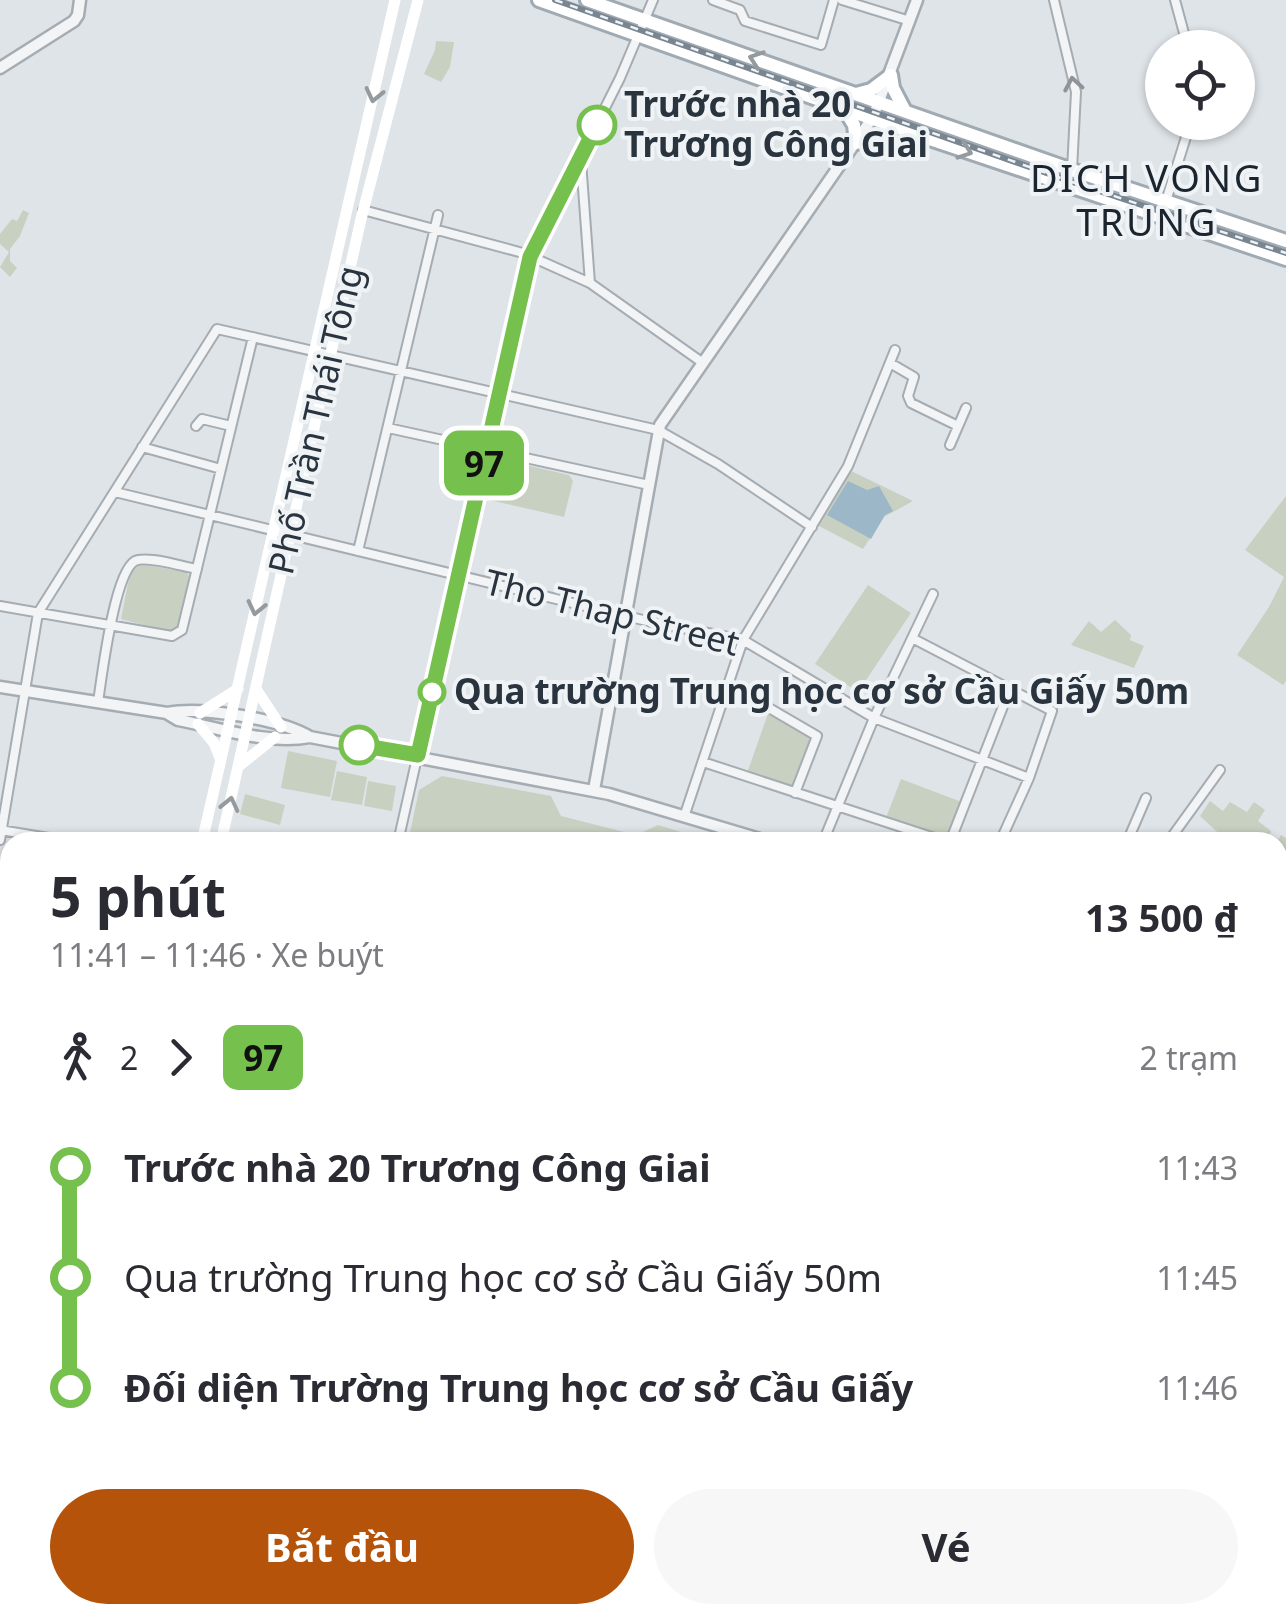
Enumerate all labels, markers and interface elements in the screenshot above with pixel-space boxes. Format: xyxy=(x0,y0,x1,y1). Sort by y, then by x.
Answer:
map controls xyxy=(1145,30,1255,140)
button: locate xyxy=(1145,30,1255,140)
one-way arrow xyxy=(748,50,765,71)
one-way arrow xyxy=(1063,76,1084,92)
place label: Trước nhà 20 Trương Công Giai xyxy=(624,80,928,167)
one-way arrow xyxy=(365,86,386,103)
marker: Trước nhà 20 Trương Công Giai xyxy=(578,106,616,144)
one-way arrow xyxy=(955,139,972,160)
district label: DICH VONG TRUNG xyxy=(1030,151,1264,247)
street label: Phố Trần Thái Tông xyxy=(256,261,373,578)
line badge: 97 xyxy=(439,430,529,496)
text: 97 xyxy=(464,440,504,487)
street label: Tho Thap Street xyxy=(480,557,744,666)
one-way arrow xyxy=(247,599,268,616)
place label: Qua trường Trung học cơ sở Cầu Giấy 50m xyxy=(454,667,1189,714)
marker: Qua trường Trung học cơ sở Cầu Giấy 50m xyxy=(419,679,445,705)
unlabelled marker xyxy=(340,726,378,764)
one-way arrow xyxy=(218,796,239,813)
text: 5 phút xyxy=(50,858,226,933)
text: 13 500 ₫ xyxy=(1085,891,1238,943)
text: 11:41 – 11:46 · Xe buýt xyxy=(50,933,384,976)
icon: walk xyxy=(50,1030,105,1085)
icon: forward xyxy=(153,1030,208,1085)
text: 97 xyxy=(243,1034,283,1081)
text: 2 xyxy=(120,1036,138,1079)
text: 2 trạm xyxy=(1139,1036,1238,1079)
text: Trước nhà 20 Trương Công Giai xyxy=(124,1141,711,1193)
text: 11:43 xyxy=(1156,1146,1238,1189)
text: Qua trường Trung học cơ sở Cầu Giấy 50m xyxy=(124,1251,882,1303)
text: 11:45 xyxy=(1156,1256,1238,1299)
text: Đối diện Trường Trung học cơ sở Cầu Giấy xyxy=(124,1361,913,1413)
text: 11:46 xyxy=(1156,1366,1238,1409)
button: Bắt đầu xyxy=(50,1489,634,1604)
button: Vé xyxy=(654,1489,1238,1604)

